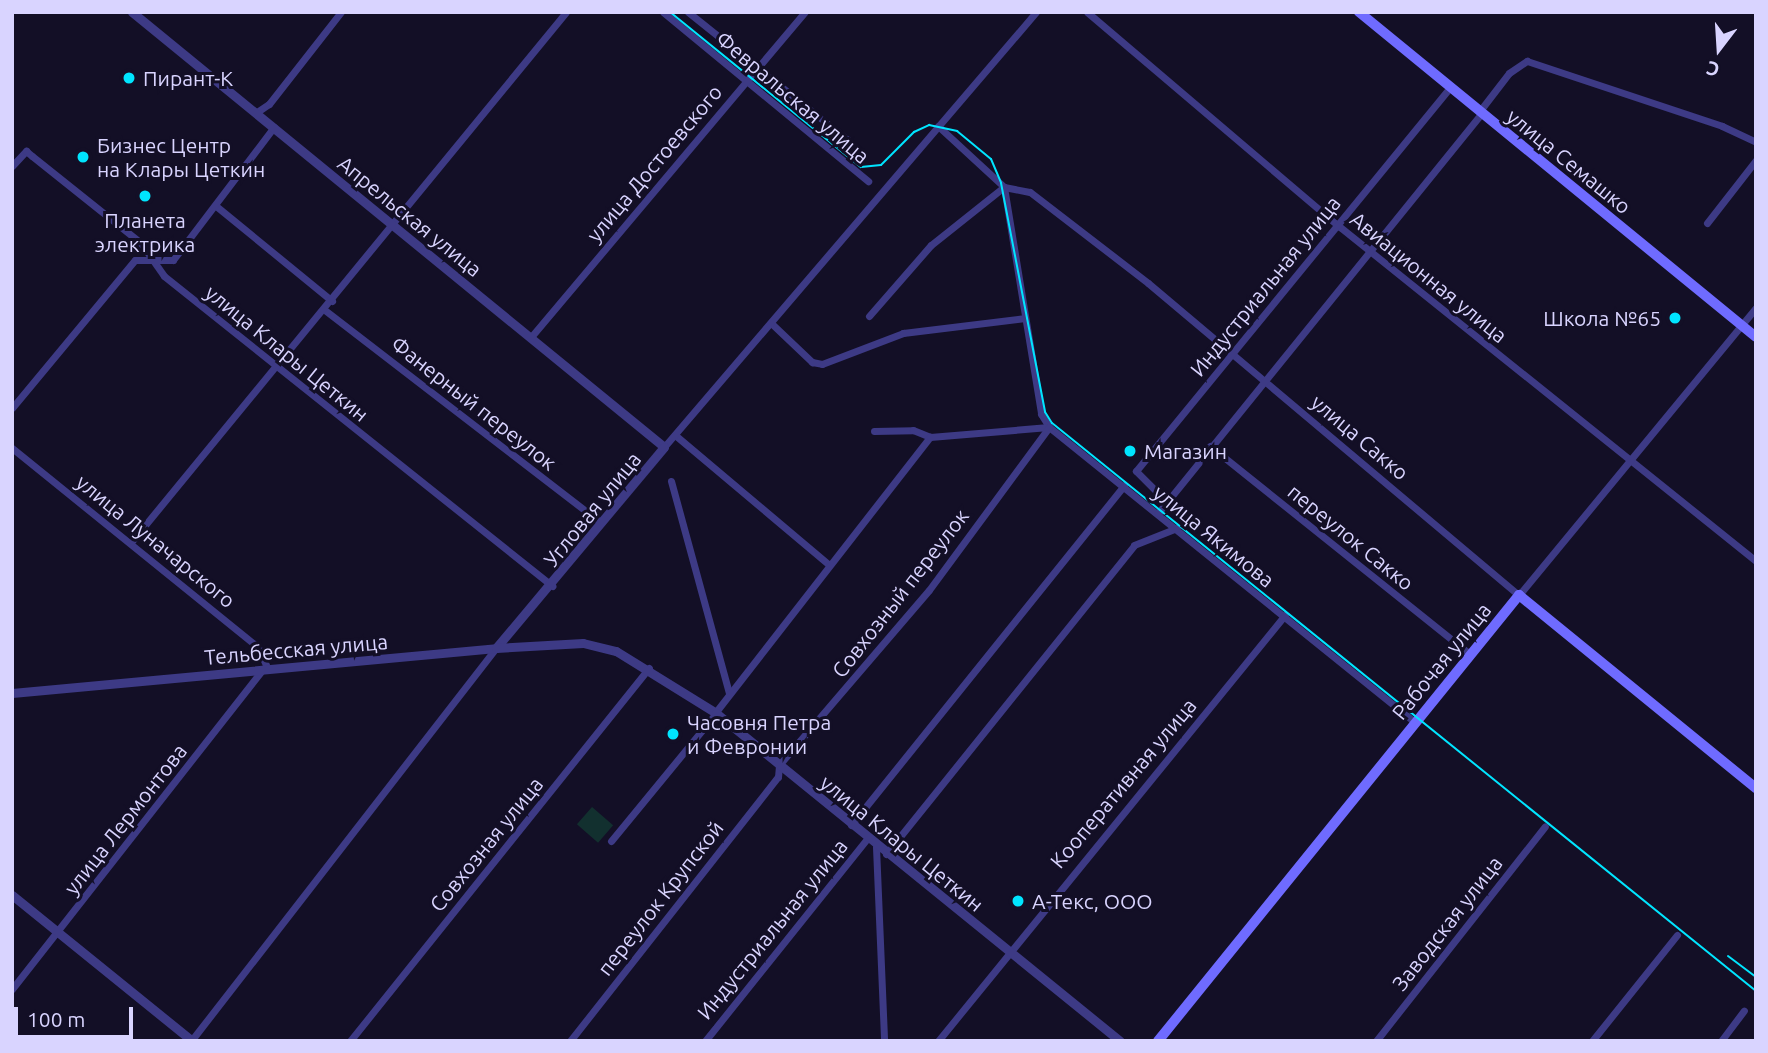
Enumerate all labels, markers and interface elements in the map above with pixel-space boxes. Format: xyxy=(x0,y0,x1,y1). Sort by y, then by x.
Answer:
north arrow xyxy=(1684,14,1754,84)
street label: Февральская улица xyxy=(711,25,875,169)
text: С xyxy=(1704,57,1722,81)
place label: Пирант-К xyxy=(143,65,233,91)
marker: Пирант-К xyxy=(121,70,137,86)
street label: улица Достоевского xyxy=(581,79,727,247)
street label: улица Семашко xyxy=(1502,103,1636,219)
place label: Бизнес Центр на Клары Цеткин xyxy=(97,132,265,182)
marker: Бизнес Центр на Клары Цеткин xyxy=(75,149,91,165)
street label: Апрельская улица xyxy=(333,150,487,282)
marker: Планета электрика xyxy=(137,188,153,204)
street label: Индустриальная улица xyxy=(1184,191,1346,381)
street label: Авиационная улица xyxy=(1346,206,1512,348)
place label: Планета электрика xyxy=(95,207,195,257)
street label: улица Клары Цеткин xyxy=(200,279,374,427)
place label: Школа №65 xyxy=(1543,305,1661,331)
marker: Школа №65 xyxy=(1667,310,1683,326)
street label: Фанерный переулок xyxy=(386,331,562,475)
street label: улица Сакко xyxy=(1306,389,1414,485)
place label: Магазин xyxy=(1144,438,1227,464)
marker: Магазин xyxy=(1122,443,1138,459)
street label: Угловая улица xyxy=(538,447,646,571)
street label: улица Луначарского xyxy=(71,469,241,613)
street label: улица Якимова xyxy=(1148,479,1280,593)
street label: переулок Сакко xyxy=(1283,479,1419,595)
street label: Совхозный переулок xyxy=(826,504,974,682)
street label: Рабочая улица xyxy=(1386,597,1496,725)
street label: Тельбесская улица xyxy=(203,628,389,670)
street label: Кооперативная улица xyxy=(1045,693,1201,873)
place label: Часовня Петра и Февронии xyxy=(687,709,831,759)
marker: Часовня Петра и Февронии xyxy=(665,726,681,742)
street label: улица Лермонтова xyxy=(58,739,192,899)
street label: улица Клары Цеткин xyxy=(815,769,989,917)
street label: Совхозная улица xyxy=(424,772,548,916)
street label: переулок Крупской xyxy=(592,816,728,980)
street label: Индустриальная улица xyxy=(691,834,853,1024)
street label: Заводская улица xyxy=(1387,851,1507,995)
place label: А-Текс, ООО xyxy=(1032,888,1153,914)
marker: А-Текс, ООО xyxy=(1010,893,1026,909)
scale bar xyxy=(18,993,136,1038)
text: 100 m xyxy=(27,1007,85,1031)

